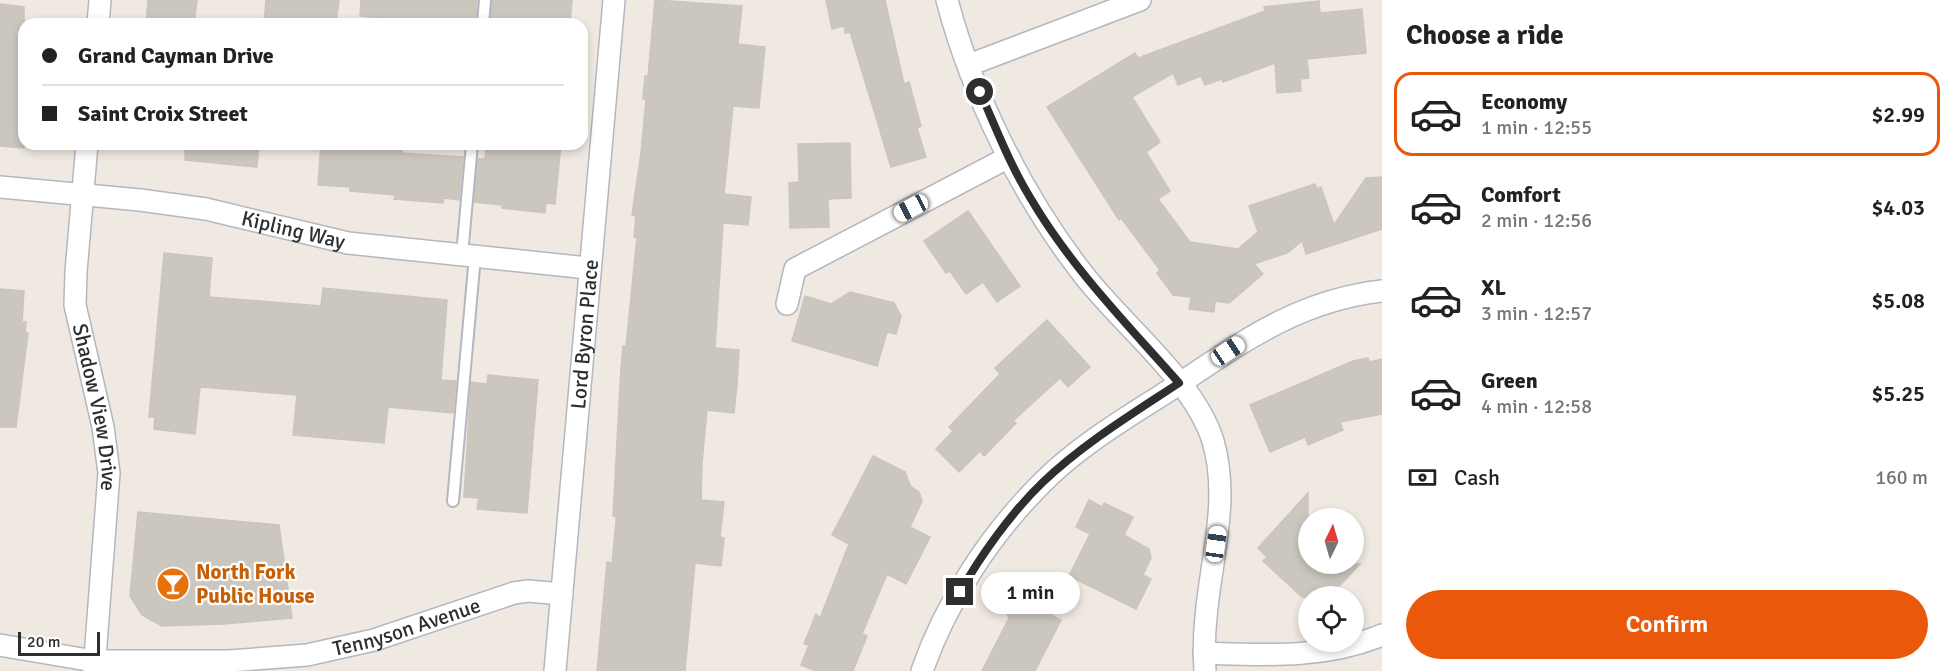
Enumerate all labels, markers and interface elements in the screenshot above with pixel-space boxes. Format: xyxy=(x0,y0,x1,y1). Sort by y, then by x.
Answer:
text: Choose a ride xyxy=(1406,19,1564,52)
text: Grand Cayman Drive xyxy=(78,42,274,69)
route start xyxy=(966,78,993,105)
icon: car xyxy=(1409,87,1463,141)
text: Economy xyxy=(1481,88,1567,115)
text: Saint Croix Street xyxy=(78,100,248,127)
text: $2.99 xyxy=(1871,101,1925,128)
text: 1 min · 12:55 xyxy=(1481,115,1592,140)
icon: car xyxy=(1409,180,1463,234)
text: Comfort xyxy=(1481,181,1561,208)
car xyxy=(891,192,931,224)
text: $4.03 xyxy=(1871,194,1925,221)
street label: Kipling Way xyxy=(239,205,348,255)
text: 2 min · 12:56 xyxy=(1481,208,1592,233)
street label: Lord Byron Place xyxy=(565,258,604,410)
icon: car xyxy=(1409,273,1463,327)
text: XL xyxy=(1481,274,1506,301)
text: $5.08 xyxy=(1871,287,1925,314)
text: 3 min · 12:57 xyxy=(1481,301,1592,326)
street label: Shadow View Drive xyxy=(67,321,122,492)
car xyxy=(1208,333,1248,369)
icon: car xyxy=(1409,366,1463,420)
text: Green xyxy=(1481,367,1538,394)
text: $5.25 xyxy=(1871,380,1925,407)
text: 4 min · 12:58 xyxy=(1481,394,1592,419)
icon: cash xyxy=(1406,461,1439,494)
text: Cash xyxy=(1454,464,1500,491)
text: 160 m xyxy=(1875,465,1928,490)
north arrow xyxy=(1298,508,1364,574)
map controls xyxy=(1298,508,1364,652)
car xyxy=(1205,525,1227,563)
place label: North Fork Public House xyxy=(196,559,315,609)
bar icon: North Fork Public House xyxy=(155,566,191,602)
callout: 1 min xyxy=(981,571,1080,613)
route end xyxy=(946,578,973,605)
text: 1 min xyxy=(1007,580,1054,605)
button: locate xyxy=(1298,586,1364,652)
button: Confirm xyxy=(1406,590,1928,659)
street label: Tennyson Avenue xyxy=(330,592,484,662)
scale bar xyxy=(18,629,100,656)
text: 20 m xyxy=(27,632,61,652)

